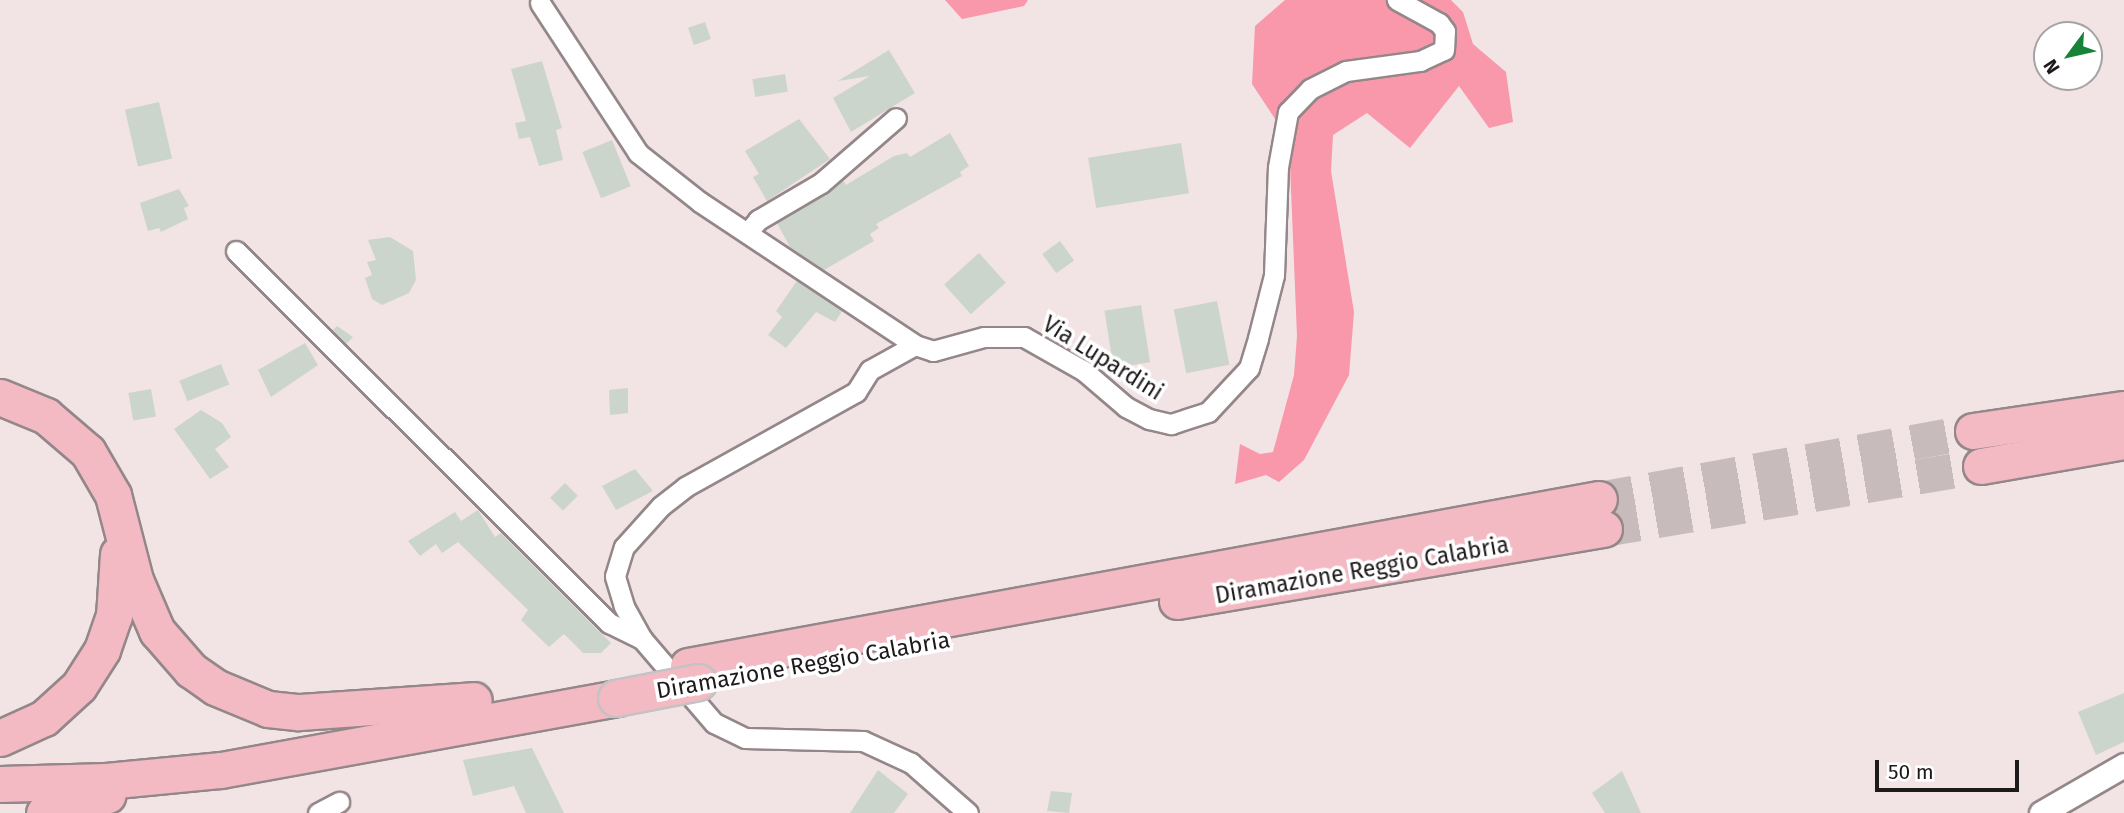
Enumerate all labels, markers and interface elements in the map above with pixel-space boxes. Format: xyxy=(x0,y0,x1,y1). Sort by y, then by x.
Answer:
north arrow xyxy=(2033,21,2103,91)
text: N xyxy=(2039,55,2065,78)
street label: Via Lupardini xyxy=(1038,310,1168,406)
street label: Diramazione Reggio Calabria xyxy=(1213,531,1511,609)
street label: Diramazione Reggio Calabria xyxy=(654,626,952,704)
scale bar xyxy=(1879,746,2022,790)
text: 50 m xyxy=(1888,759,1934,785)

